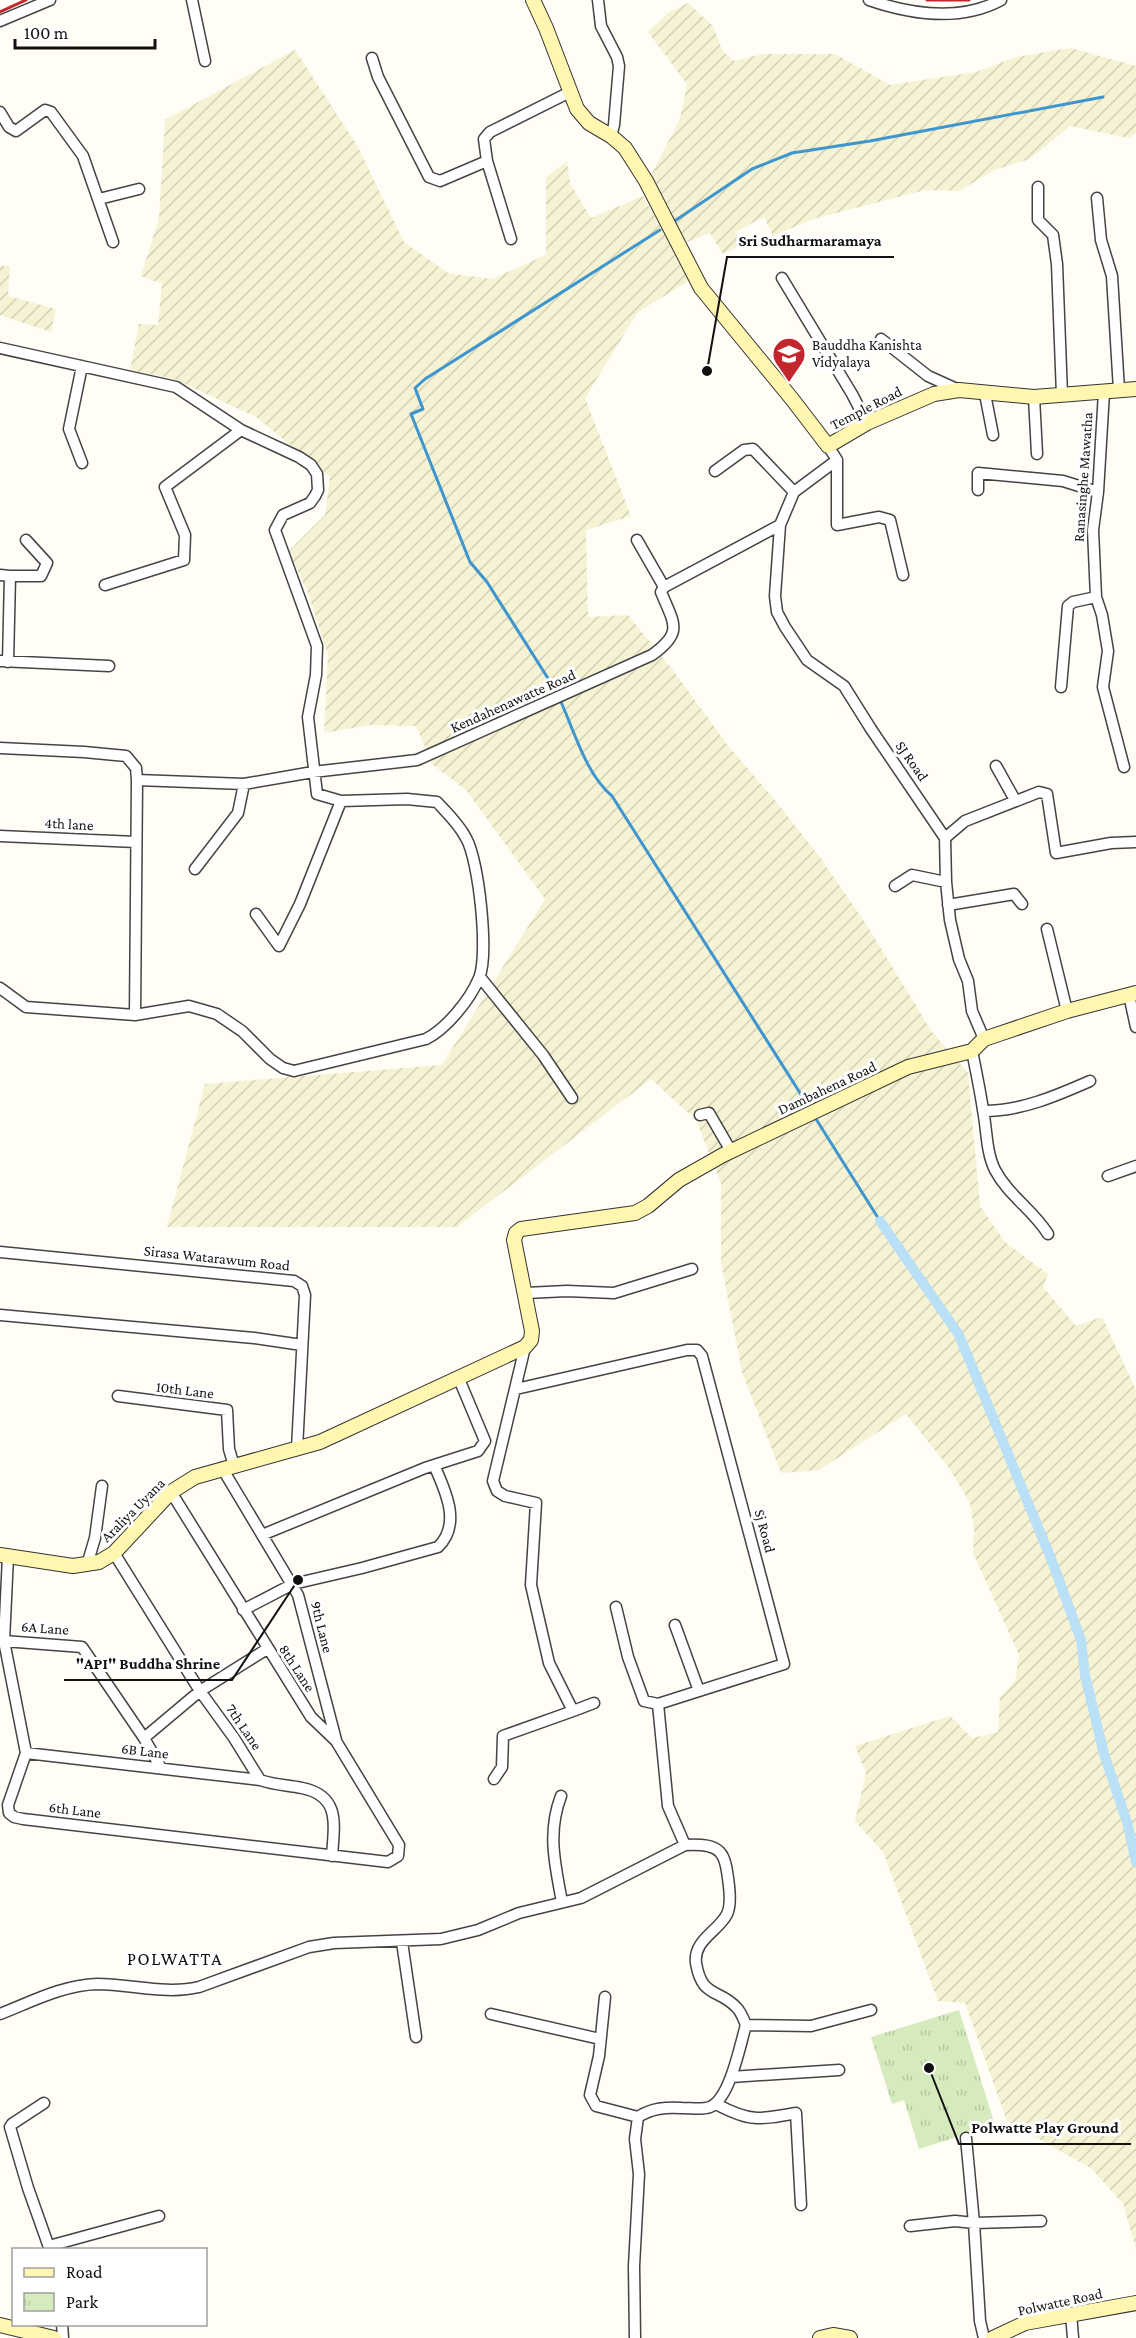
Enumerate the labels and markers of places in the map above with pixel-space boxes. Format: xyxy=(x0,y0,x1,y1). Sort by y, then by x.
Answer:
callout: Sri Sudharmaramaya xyxy=(727,223,894,257)
school or university icon: Bauddha Kanishta Vidyalaya xyxy=(771,336,807,383)
place label: Bauddha Kanishta Vidyalaya xyxy=(812,337,922,371)
callout: "API" Buddha Shrine xyxy=(64,1646,232,1680)
callout: Polwatte Play Ground xyxy=(959,2110,1131,2144)

